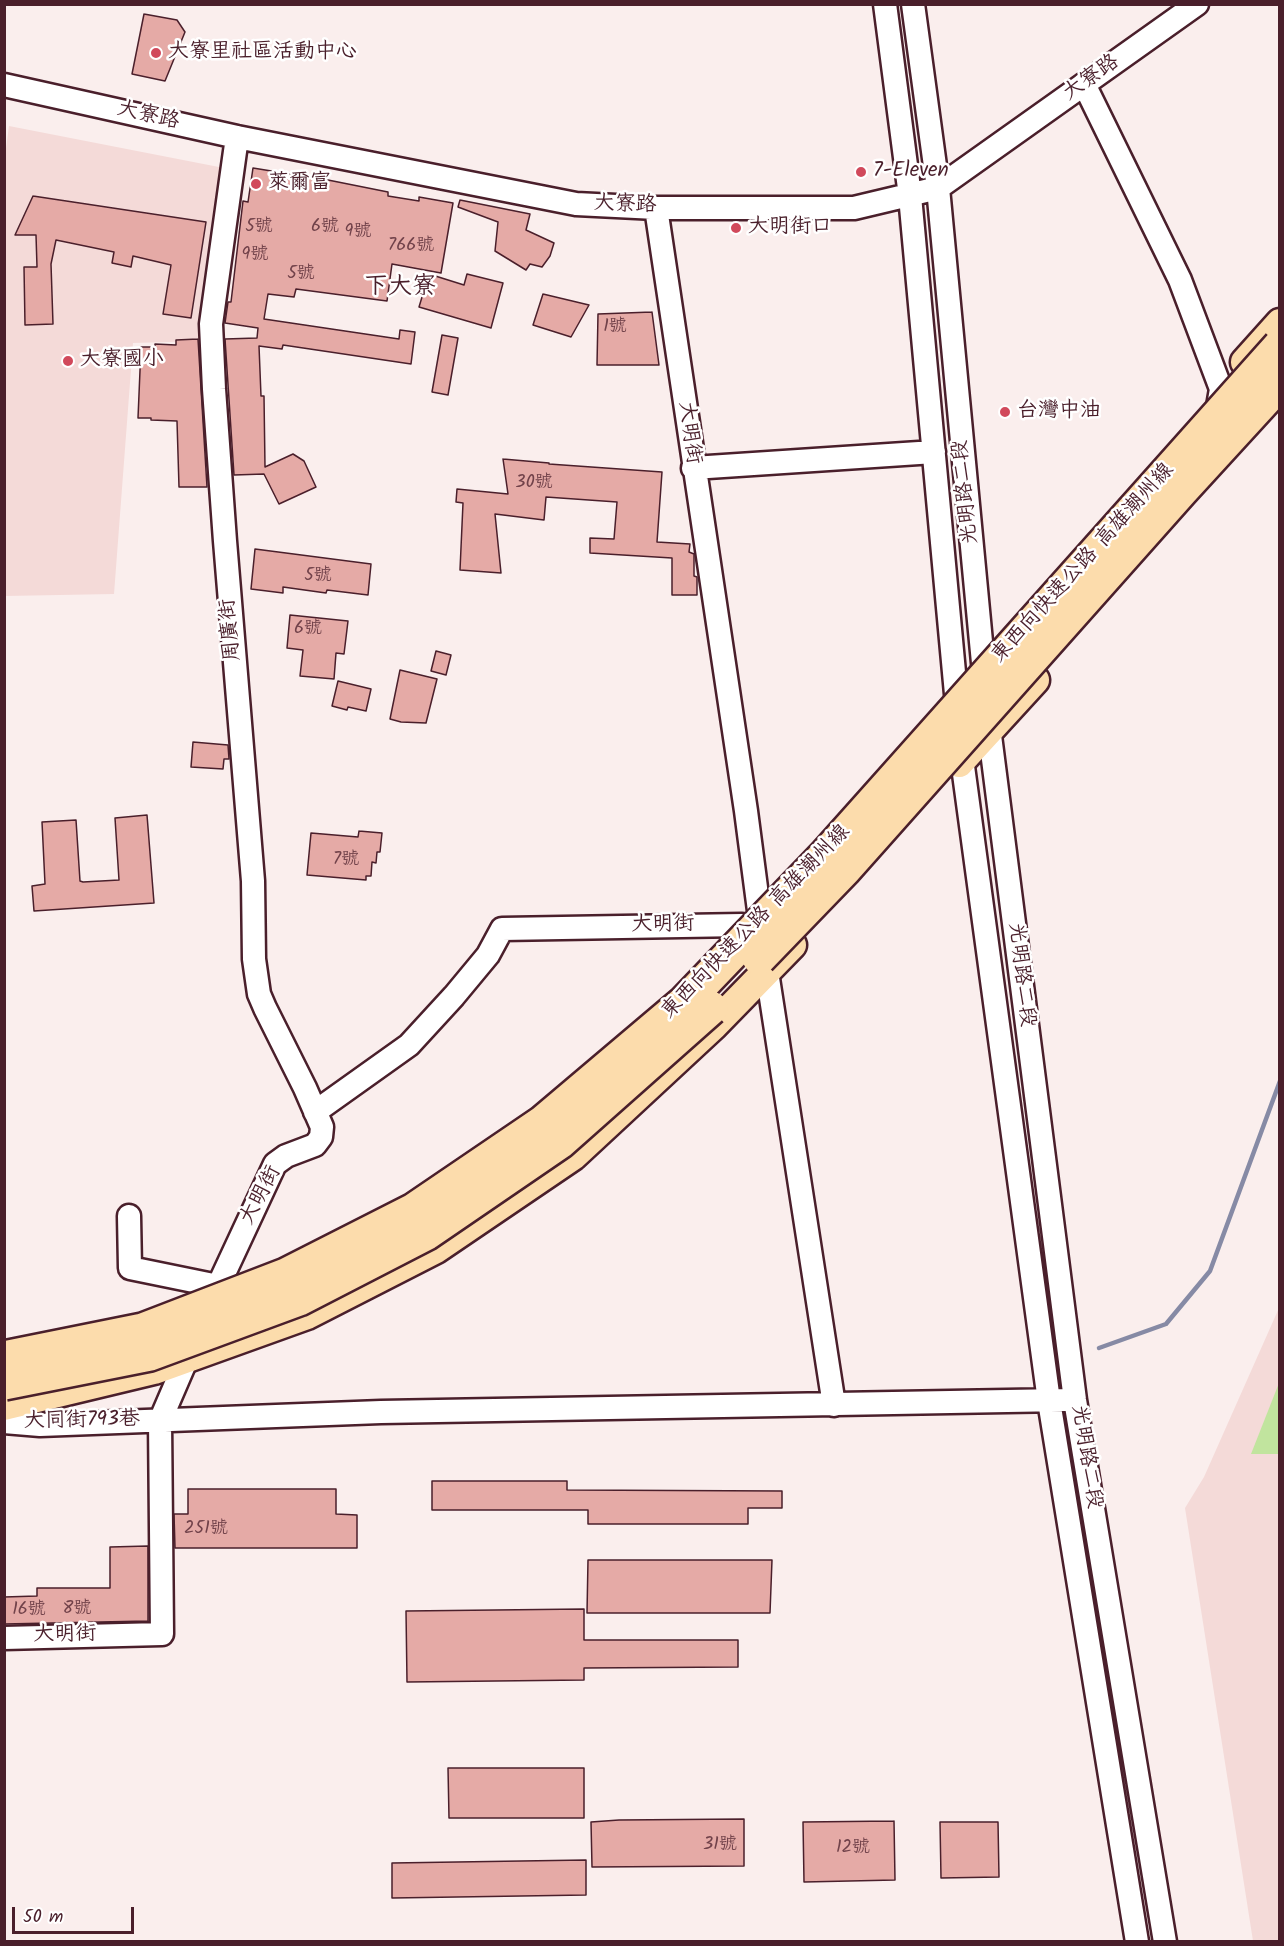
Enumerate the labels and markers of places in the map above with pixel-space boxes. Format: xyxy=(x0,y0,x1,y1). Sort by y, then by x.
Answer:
place label: 大寮里社區活動中心 xyxy=(168,40,357,66)
marker: 大寮里社區活動中心 xyxy=(149,46,163,60)
place label: 7-Eleven xyxy=(873,159,949,185)
marker: 7-Eleven xyxy=(854,165,868,179)
place label: 萊爾富 xyxy=(268,171,331,197)
marker: 萊爾富 xyxy=(249,177,263,191)
place label: 大明街口 xyxy=(748,215,832,241)
marker: 大明街口 xyxy=(729,221,743,235)
place label: 大寮國小 xyxy=(80,348,164,374)
marker: 大寮國小 xyxy=(61,354,75,368)
place label: 台灣中油 xyxy=(1017,399,1101,425)
marker: 台灣中油 xyxy=(998,405,1012,419)

